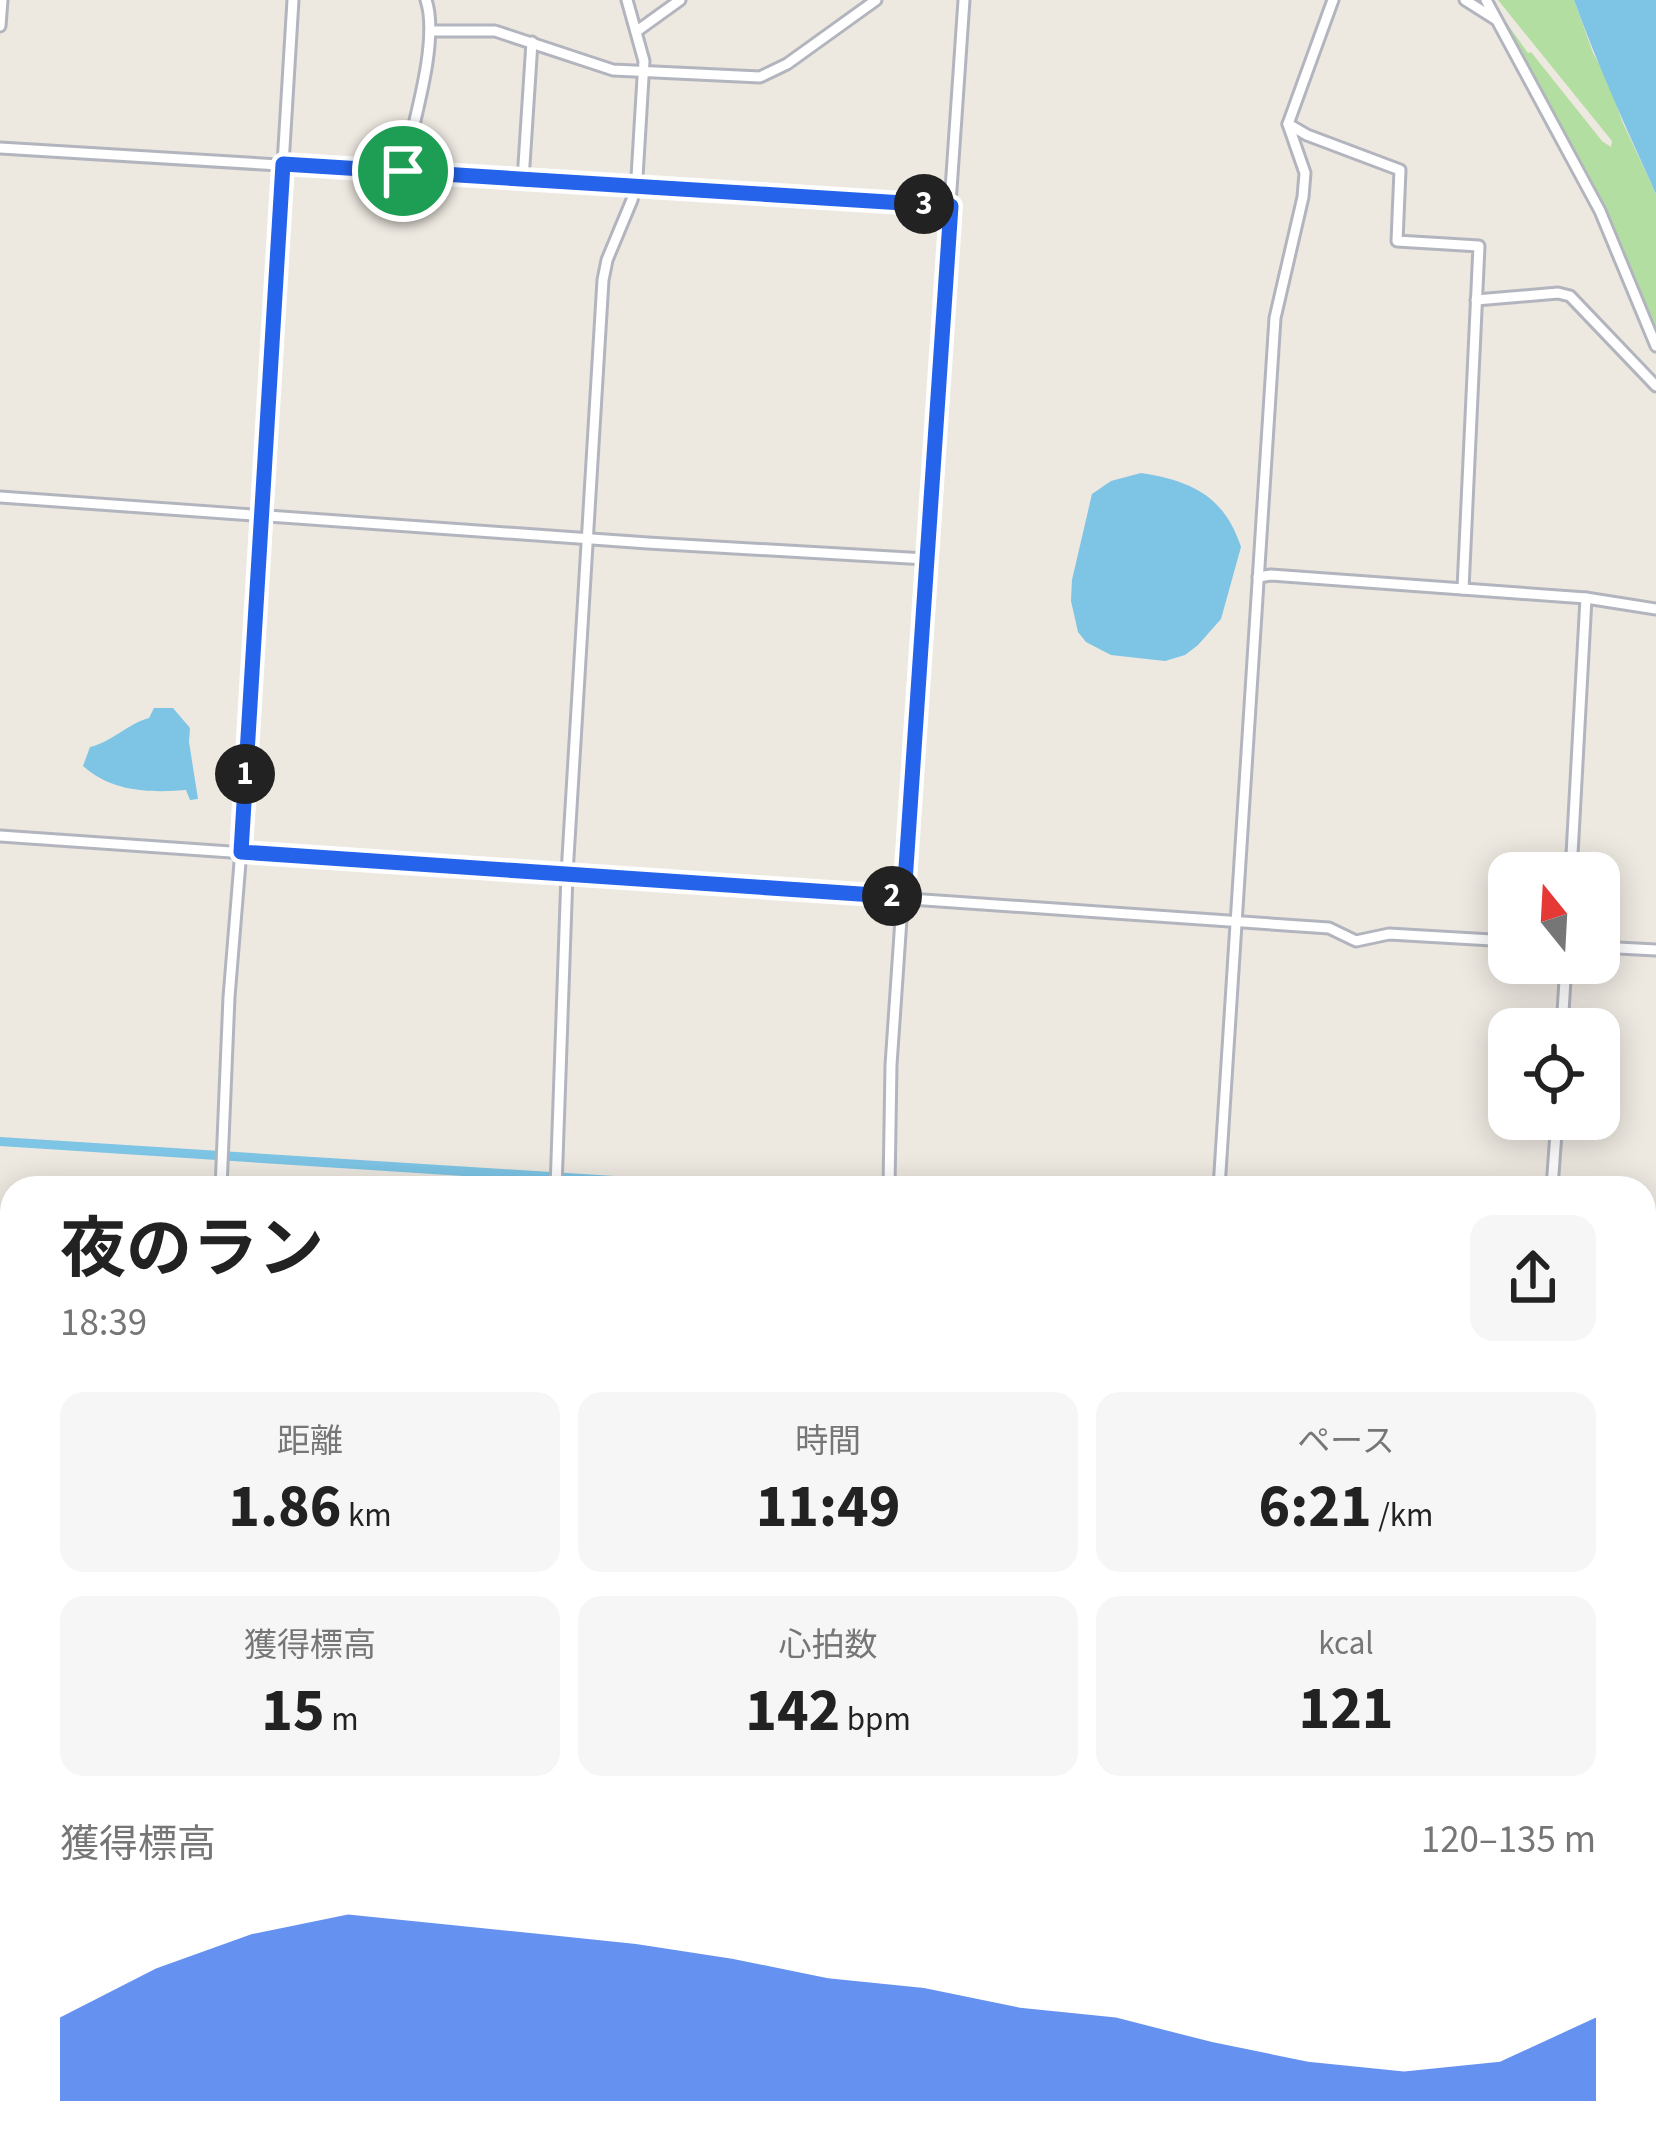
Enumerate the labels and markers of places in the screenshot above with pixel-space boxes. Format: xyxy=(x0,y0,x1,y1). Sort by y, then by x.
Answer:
pin xyxy=(352,120,454,222)
pin: 3 xyxy=(894,174,954,234)
pin: 1 xyxy=(215,744,275,804)
pin: 2 xyxy=(862,866,922,926)

